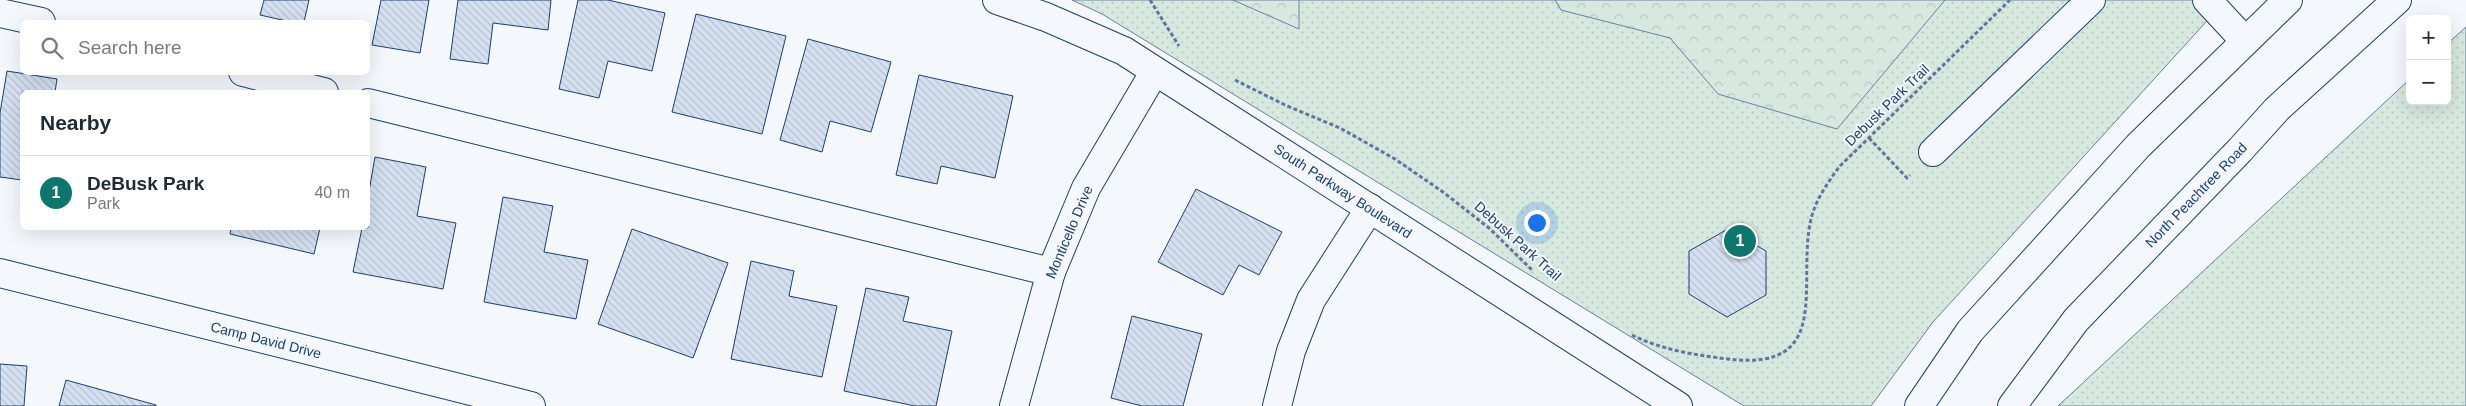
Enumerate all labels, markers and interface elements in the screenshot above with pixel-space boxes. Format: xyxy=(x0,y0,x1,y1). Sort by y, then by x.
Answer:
map controls xyxy=(2406,15,2451,105)
button: + xyxy=(2406,15,2451,60)
search box xyxy=(20,20,370,75)
icon: search xyxy=(38,34,66,62)
text: Search here xyxy=(78,37,182,58)
button: − xyxy=(2406,60,2451,105)
street label: Debusk Park Trail xyxy=(1842,61,1932,149)
text: Nearby xyxy=(40,111,111,134)
street label: North Peachtree Road xyxy=(2142,139,2250,251)
street label: South Parkway Boulevard xyxy=(1271,140,1415,242)
text: DeBusk Park xyxy=(87,173,204,194)
street label: Monticello Drive xyxy=(1042,183,1096,281)
text: 1 xyxy=(52,184,60,201)
text: 40 m xyxy=(314,184,350,201)
text: Park xyxy=(87,195,120,212)
street label: Debusk Park Trail xyxy=(1472,198,1564,284)
your location xyxy=(1524,210,1550,236)
pin: 1 xyxy=(1724,222,1756,260)
street label: Camp David Drive xyxy=(209,318,323,362)

